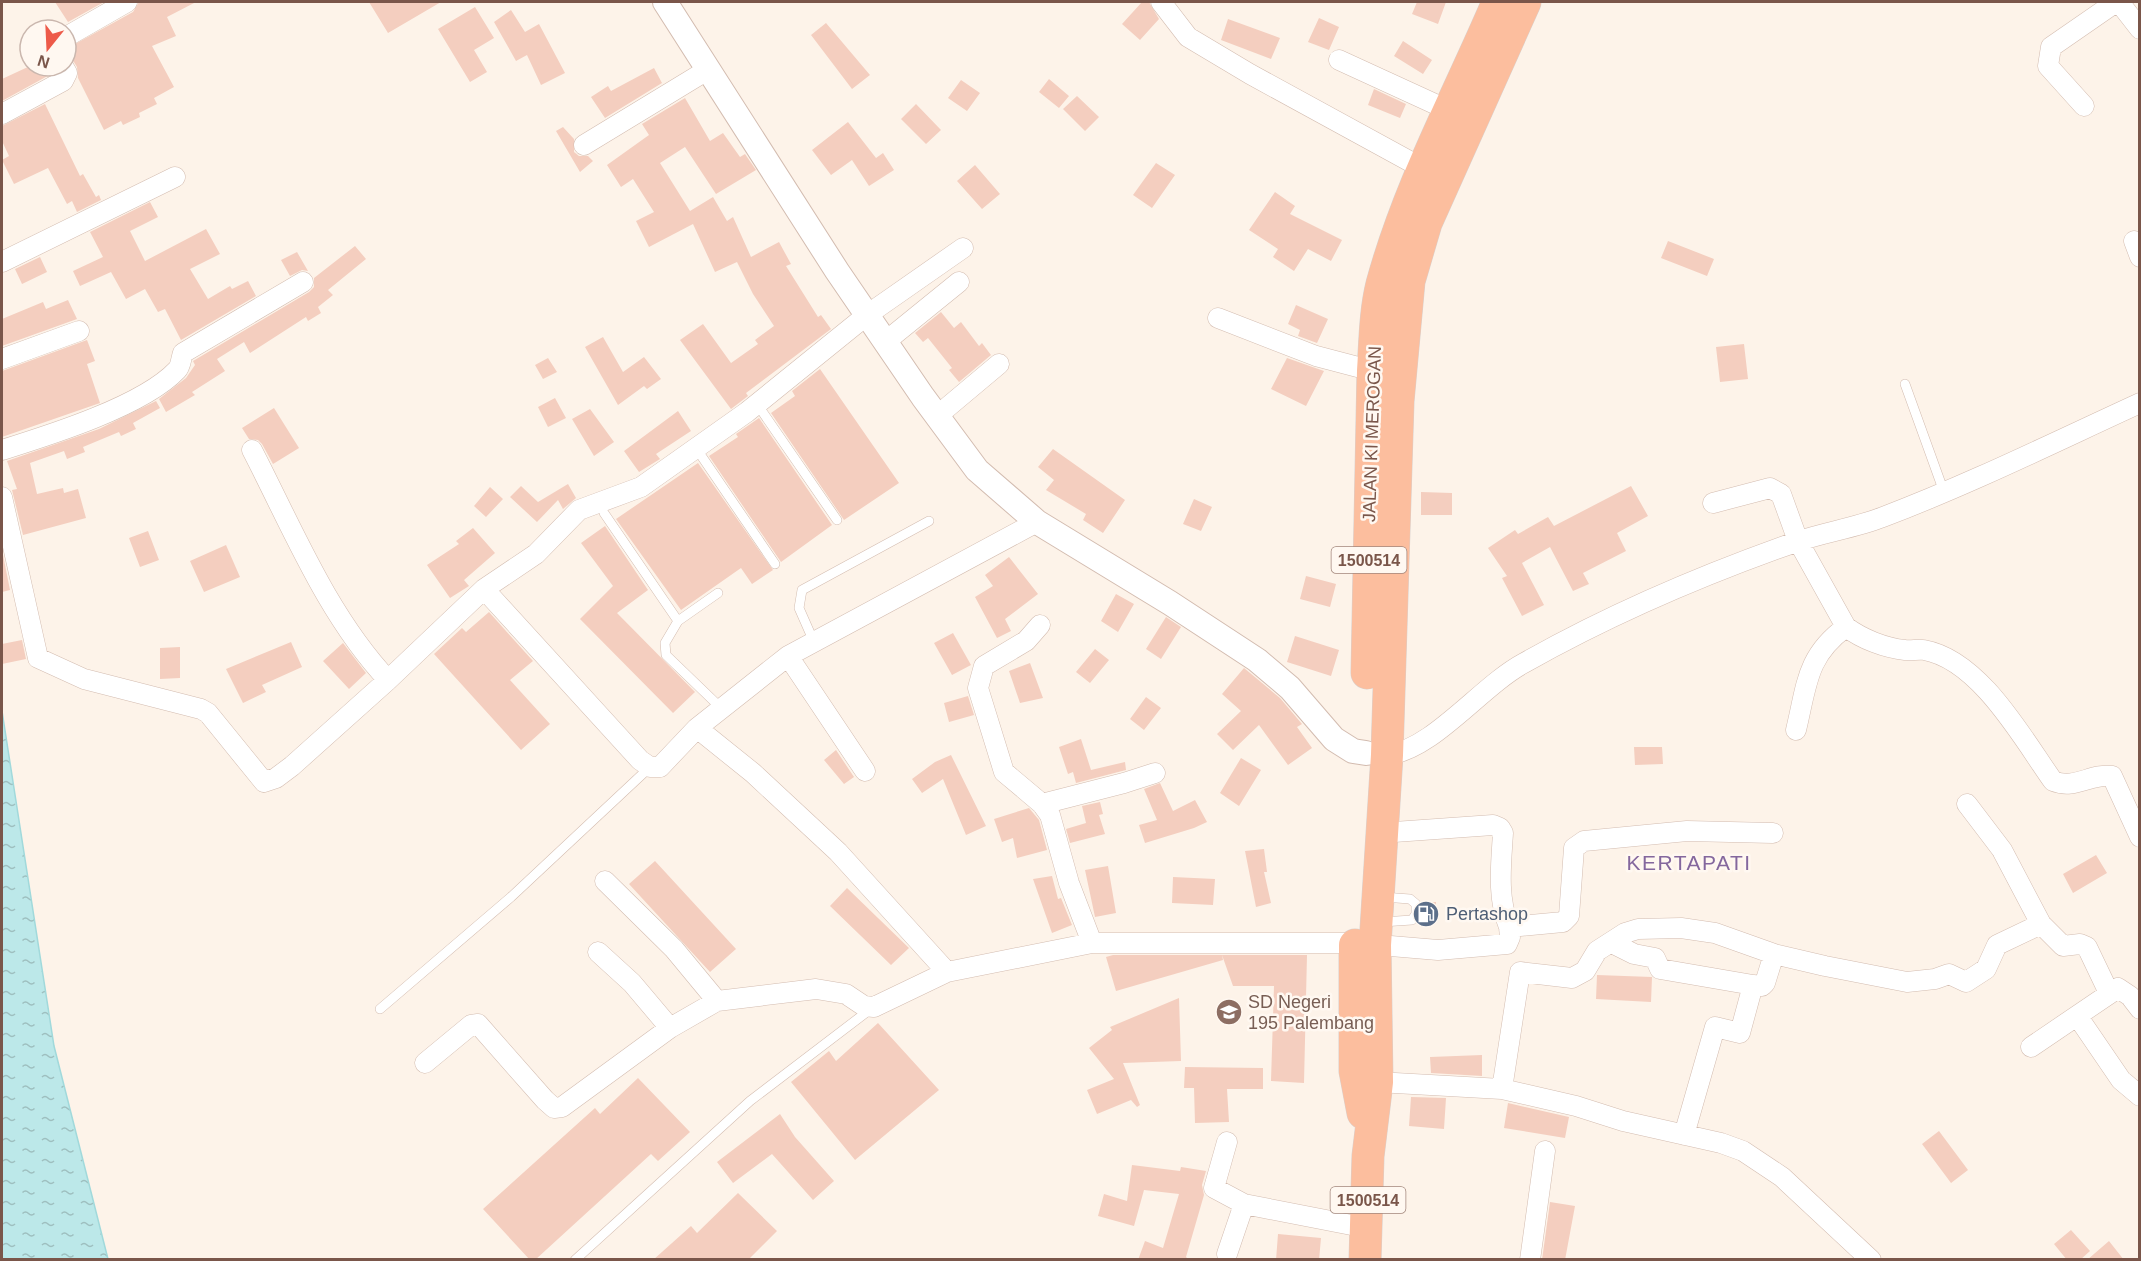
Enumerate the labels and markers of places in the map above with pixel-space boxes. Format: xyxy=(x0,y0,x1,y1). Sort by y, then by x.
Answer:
fuel station icon: Pertashop xyxy=(1411,899,1441,929)
place label: Pertashop xyxy=(1446,904,1528,924)
place label: SD Negeri 195 Palembang xyxy=(1248,992,1374,1033)
school or university icon: SD Negeri 195 Palembang xyxy=(1214,997,1244,1027)

